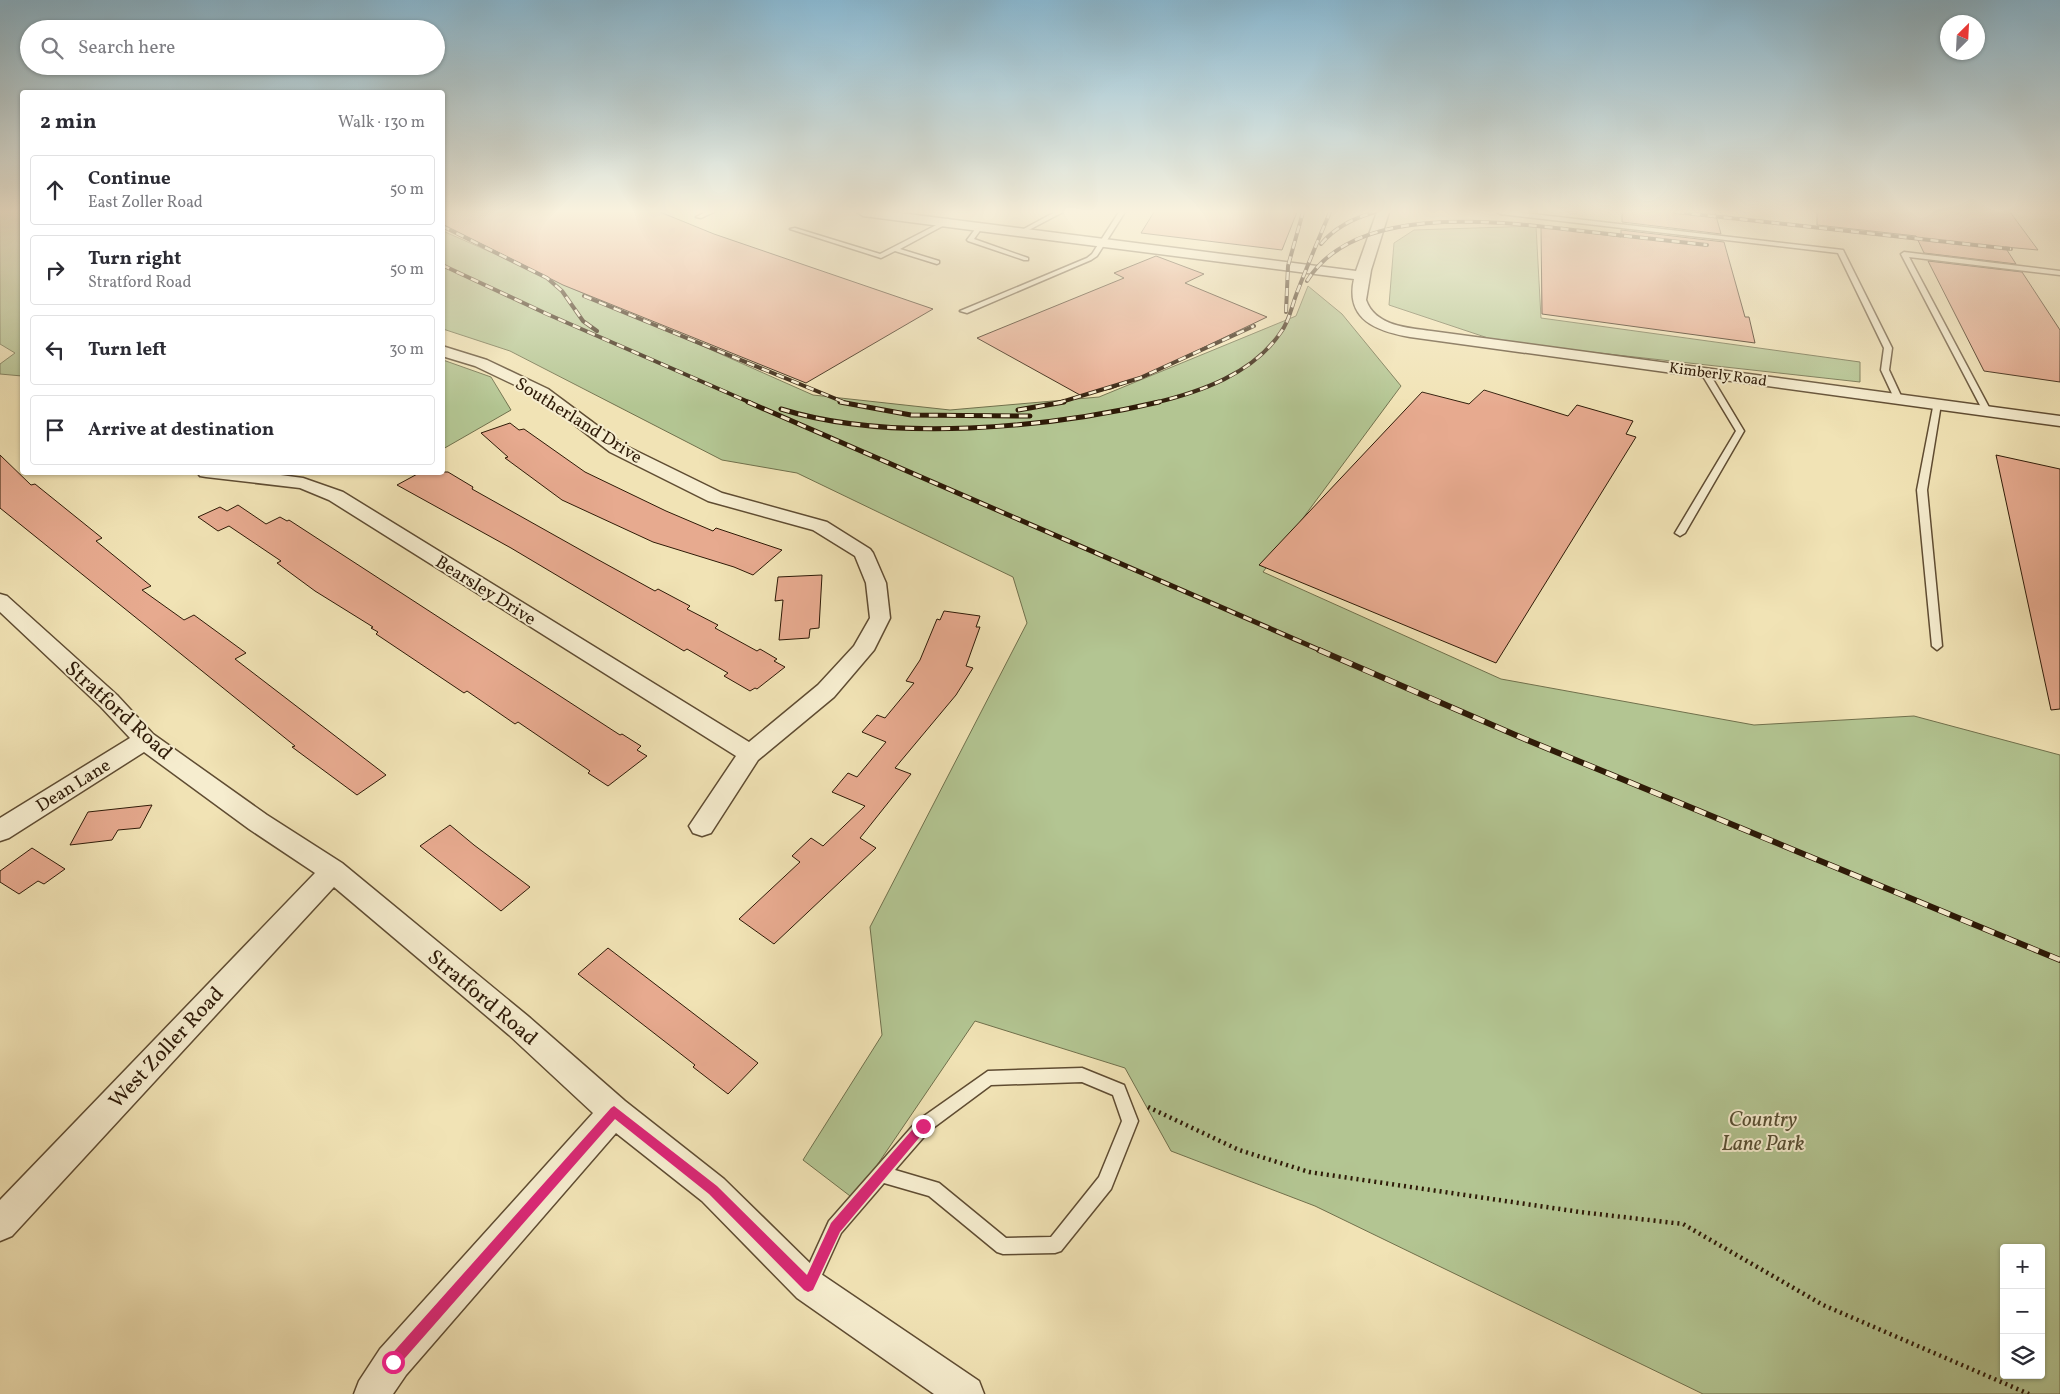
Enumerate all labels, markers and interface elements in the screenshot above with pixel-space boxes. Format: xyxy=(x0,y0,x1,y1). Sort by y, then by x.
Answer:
north arrow xyxy=(1940,15,1985,60)
search box xyxy=(20,20,445,75)
icon: search xyxy=(38,34,66,62)
text: Search here xyxy=(78,35,175,61)
text: 2 min xyxy=(40,108,97,137)
text: Walk · 130 m xyxy=(338,112,425,134)
text: Continue xyxy=(88,166,171,192)
icon: ahead xyxy=(41,176,69,204)
text: 50 m xyxy=(390,179,424,201)
text: East Zoller Road xyxy=(88,192,203,214)
text: Turn right xyxy=(88,246,181,272)
icon: right xyxy=(41,256,69,284)
text: 50 m xyxy=(390,259,424,281)
text: Stratford Road xyxy=(88,272,192,294)
icon: left xyxy=(41,336,69,364)
text: Turn left xyxy=(88,337,167,363)
text: 30 m xyxy=(389,339,424,361)
street label: Kimberly Road xyxy=(1668,358,1768,393)
street label: Southerland Drive xyxy=(510,372,647,470)
icon: arrive xyxy=(41,416,69,444)
text: Arrive at destination xyxy=(88,417,274,443)
street label: Bearsley Drive xyxy=(430,550,540,632)
street label: Stratford Road xyxy=(58,655,178,767)
street label: Dean Lane xyxy=(32,754,116,819)
street label: Stratford Road xyxy=(421,943,543,1053)
street label: West Zoller Road xyxy=(103,981,231,1115)
park label: Country Lane Park xyxy=(1721,1106,1805,1159)
route end xyxy=(912,1115,935,1138)
map controls xyxy=(2000,1244,2045,1379)
button: + xyxy=(2000,1244,2045,1289)
button: − xyxy=(2000,1289,2045,1334)
button: layers xyxy=(2000,1334,2045,1379)
route start xyxy=(382,1351,405,1374)

